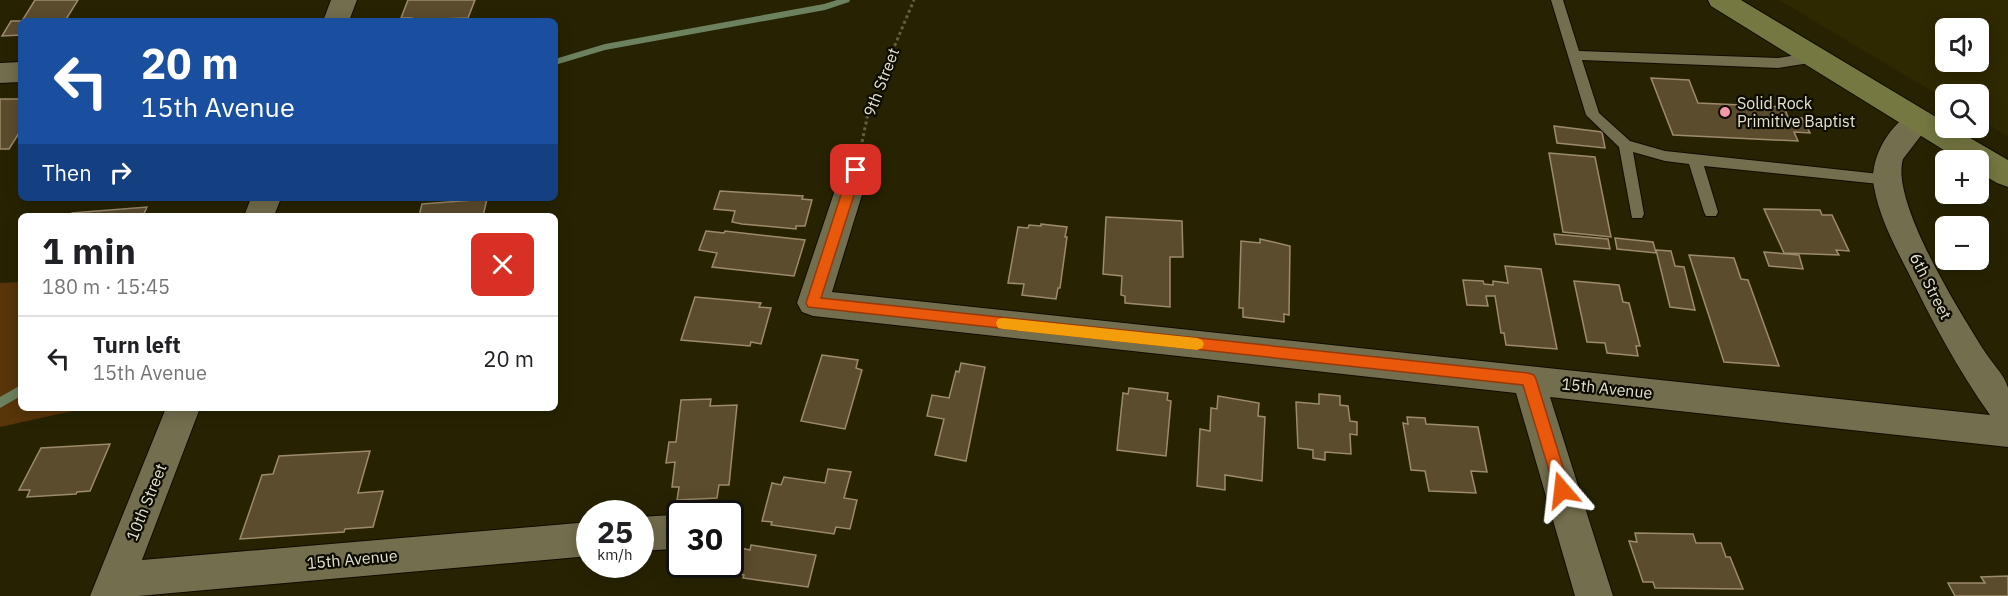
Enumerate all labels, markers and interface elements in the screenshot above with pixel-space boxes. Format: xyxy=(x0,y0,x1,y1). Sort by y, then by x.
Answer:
map controls xyxy=(1935,18,1989,270)
button: sound xyxy=(1935,18,1989,72)
text: 20 m xyxy=(141,36,239,91)
icon: left xyxy=(42,42,120,120)
street label: 9th Street xyxy=(859,45,903,119)
button: search xyxy=(1935,84,1989,138)
text: 15th Avenue xyxy=(141,89,295,124)
place label: Solid Rock Primitive Baptist xyxy=(1737,93,1855,131)
marker: Solid Rock Primitive Baptist xyxy=(1718,105,1732,119)
pin xyxy=(830,144,881,195)
button: + xyxy=(1935,150,1989,204)
icon: arrive xyxy=(839,153,872,186)
icon: right xyxy=(104,156,137,189)
text: Then xyxy=(42,158,92,187)
button: − xyxy=(1935,216,1989,270)
text: 1 min xyxy=(42,227,136,274)
button: close xyxy=(471,233,534,296)
street label: 6th Street xyxy=(1906,249,1956,323)
text: 180 m · 15:45 xyxy=(42,273,170,300)
text: Turn left xyxy=(93,330,181,359)
icon: left xyxy=(42,342,75,375)
text: 20 m xyxy=(483,344,534,373)
text: 15th Avenue xyxy=(93,359,207,386)
street label: 15th Avenue xyxy=(1561,373,1654,403)
position arrow xyxy=(1530,458,1594,522)
street label: 10th Street xyxy=(121,460,171,544)
speed limit sign: 30 xyxy=(666,500,744,578)
text: 25 xyxy=(597,512,633,551)
street label: 15th Avenue xyxy=(306,545,398,573)
text: km/h xyxy=(597,545,633,564)

